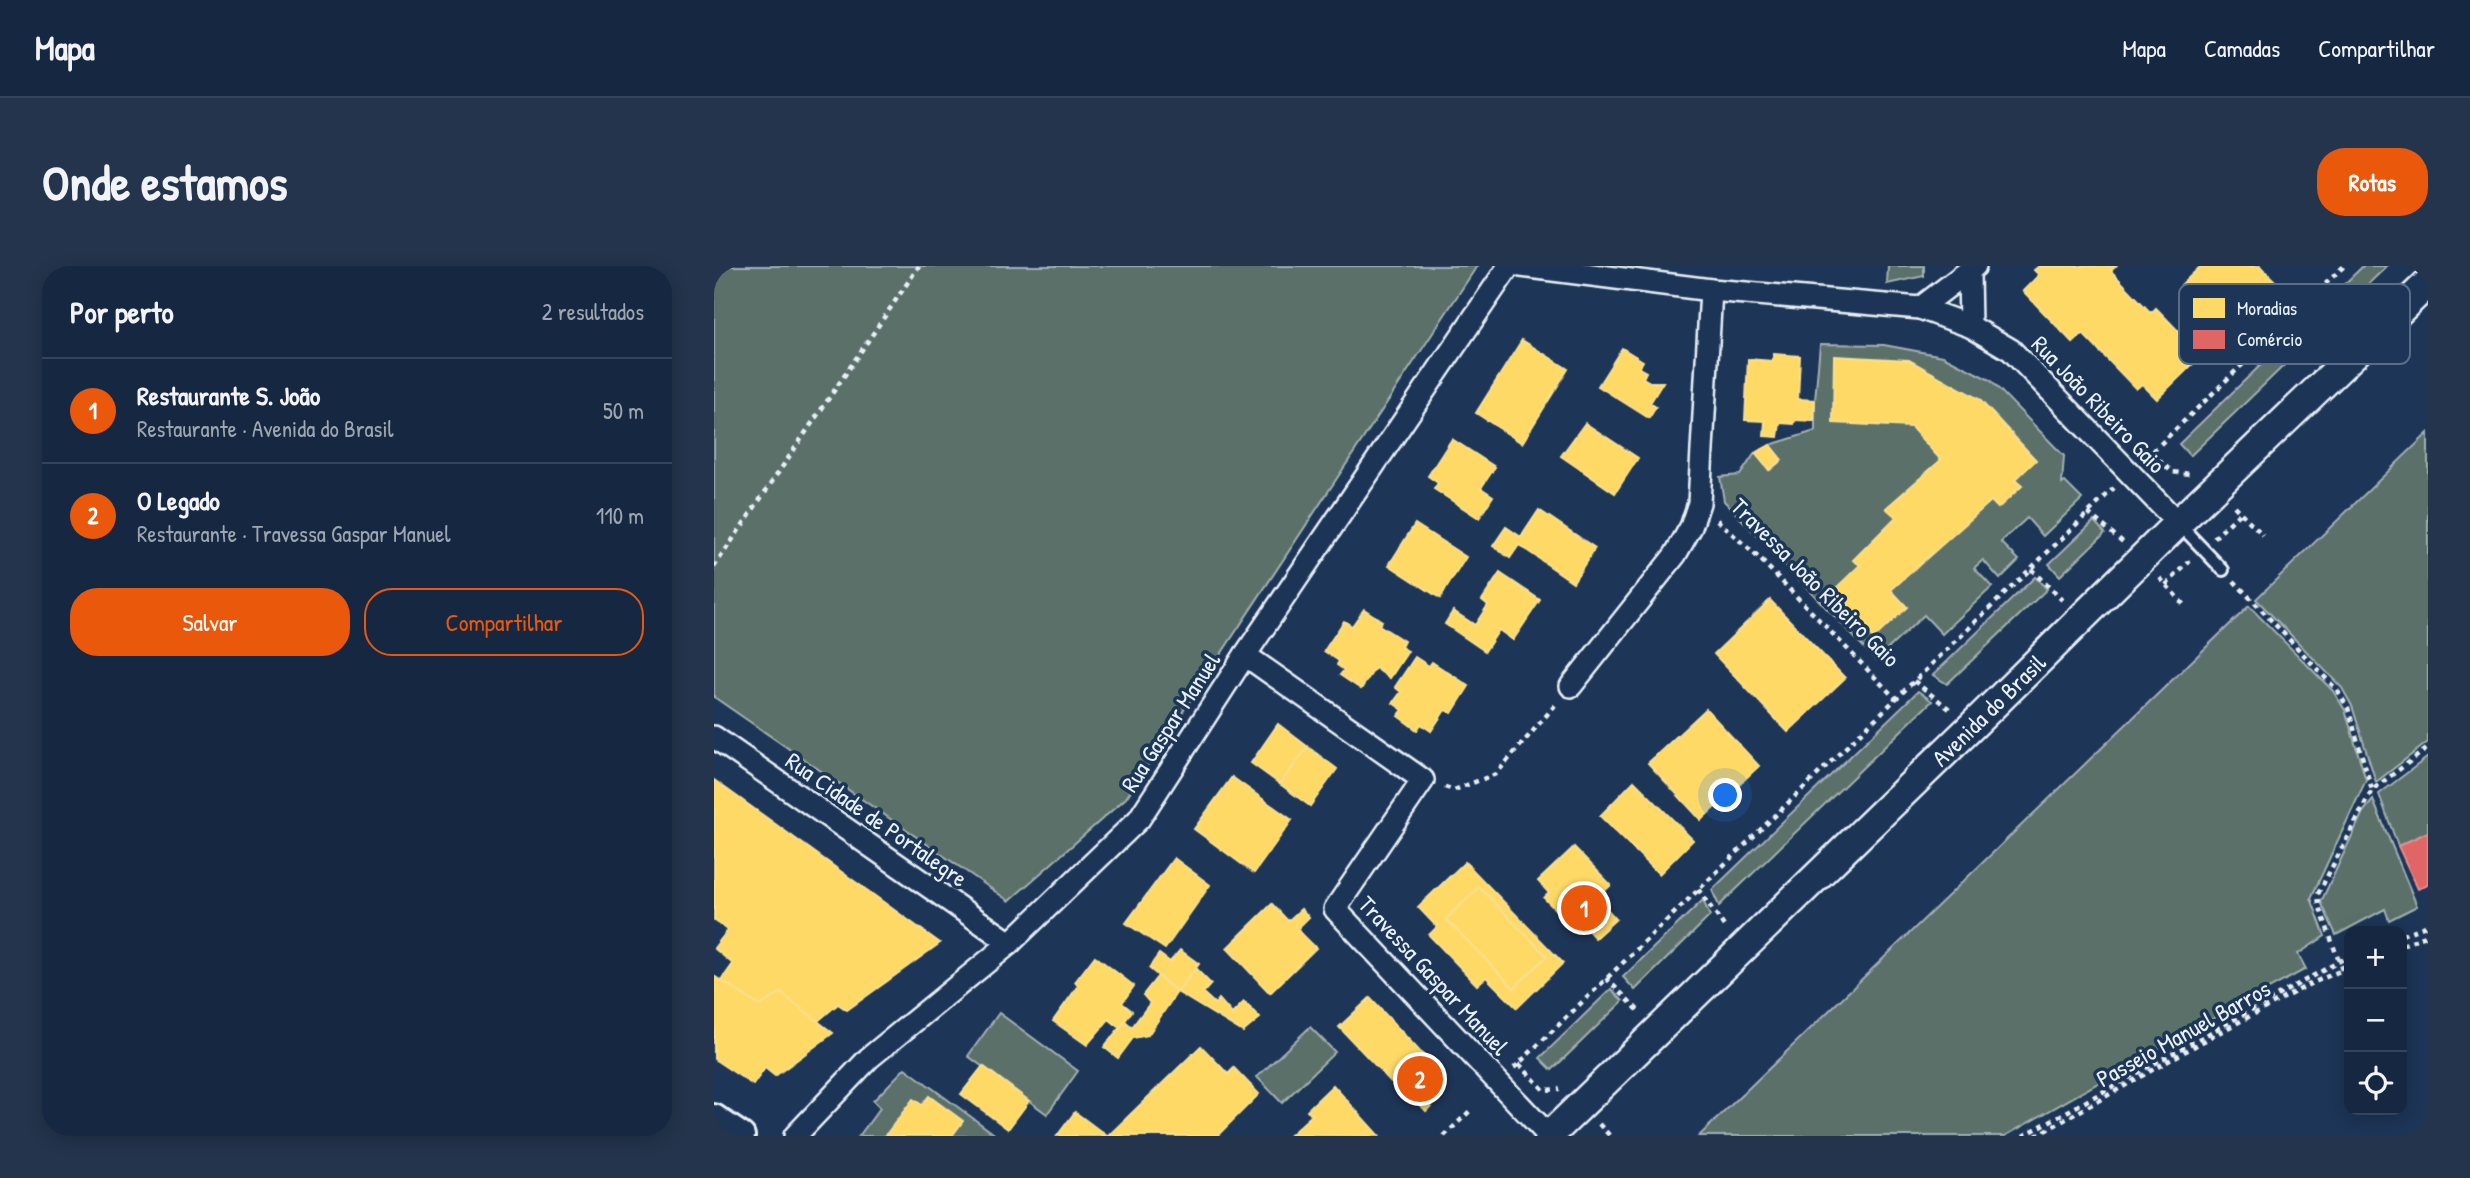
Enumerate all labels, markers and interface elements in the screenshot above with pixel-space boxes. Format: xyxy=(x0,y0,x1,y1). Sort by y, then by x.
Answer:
text: Mapa xyxy=(35,26,95,70)
text: Mapa xyxy=(2123,32,2166,64)
text: Camadas xyxy=(2204,32,2280,64)
text: Compartilhar xyxy=(2318,32,2435,64)
button: Rotas xyxy=(2317,148,2428,216)
text: Onde estamos xyxy=(42,149,288,215)
legend xyxy=(2179,284,2410,364)
text: Por perto xyxy=(70,292,174,332)
text: Moradias xyxy=(2237,295,2297,321)
text: 2 resultados xyxy=(542,296,644,327)
text: Comércio xyxy=(2237,326,2302,352)
street label: Rua João Ribeiro Gaio xyxy=(2025,328,2173,480)
text: Restaurante S. João xyxy=(137,378,320,413)
text: 1 xyxy=(89,395,97,426)
text: 50 m xyxy=(603,395,644,426)
text: Restaurante · Avenida do Brasil xyxy=(137,413,394,444)
text: O Legado xyxy=(137,483,220,518)
street label: Travessa João Ribeiro Gaio xyxy=(1724,490,1908,674)
text: 2 xyxy=(88,500,98,531)
text: 110 m xyxy=(596,500,644,531)
text: Restaurante · Travessa Gaspar Manuel xyxy=(137,518,451,549)
button: Salvar xyxy=(70,588,350,656)
button: Compartilhar xyxy=(364,588,644,656)
street label: Rua Gaspar Manuel xyxy=(1113,646,1227,798)
street label: Avenida do Brasil xyxy=(1924,646,2053,773)
street label: Rua Cidade de Portalegre xyxy=(780,744,975,894)
your location xyxy=(1708,778,1742,812)
pin: 1 xyxy=(1561,882,1607,934)
street label: Travessa Gaspar Manuel xyxy=(1352,888,1517,1062)
map controls xyxy=(2344,926,2407,1115)
button: + xyxy=(2344,926,2407,989)
street label: Passeio Manuel Barros xyxy=(2090,972,2276,1094)
button: − xyxy=(2344,989,2407,1052)
button: locate xyxy=(2344,1052,2407,1115)
pin: 2 xyxy=(1397,1053,1443,1105)

